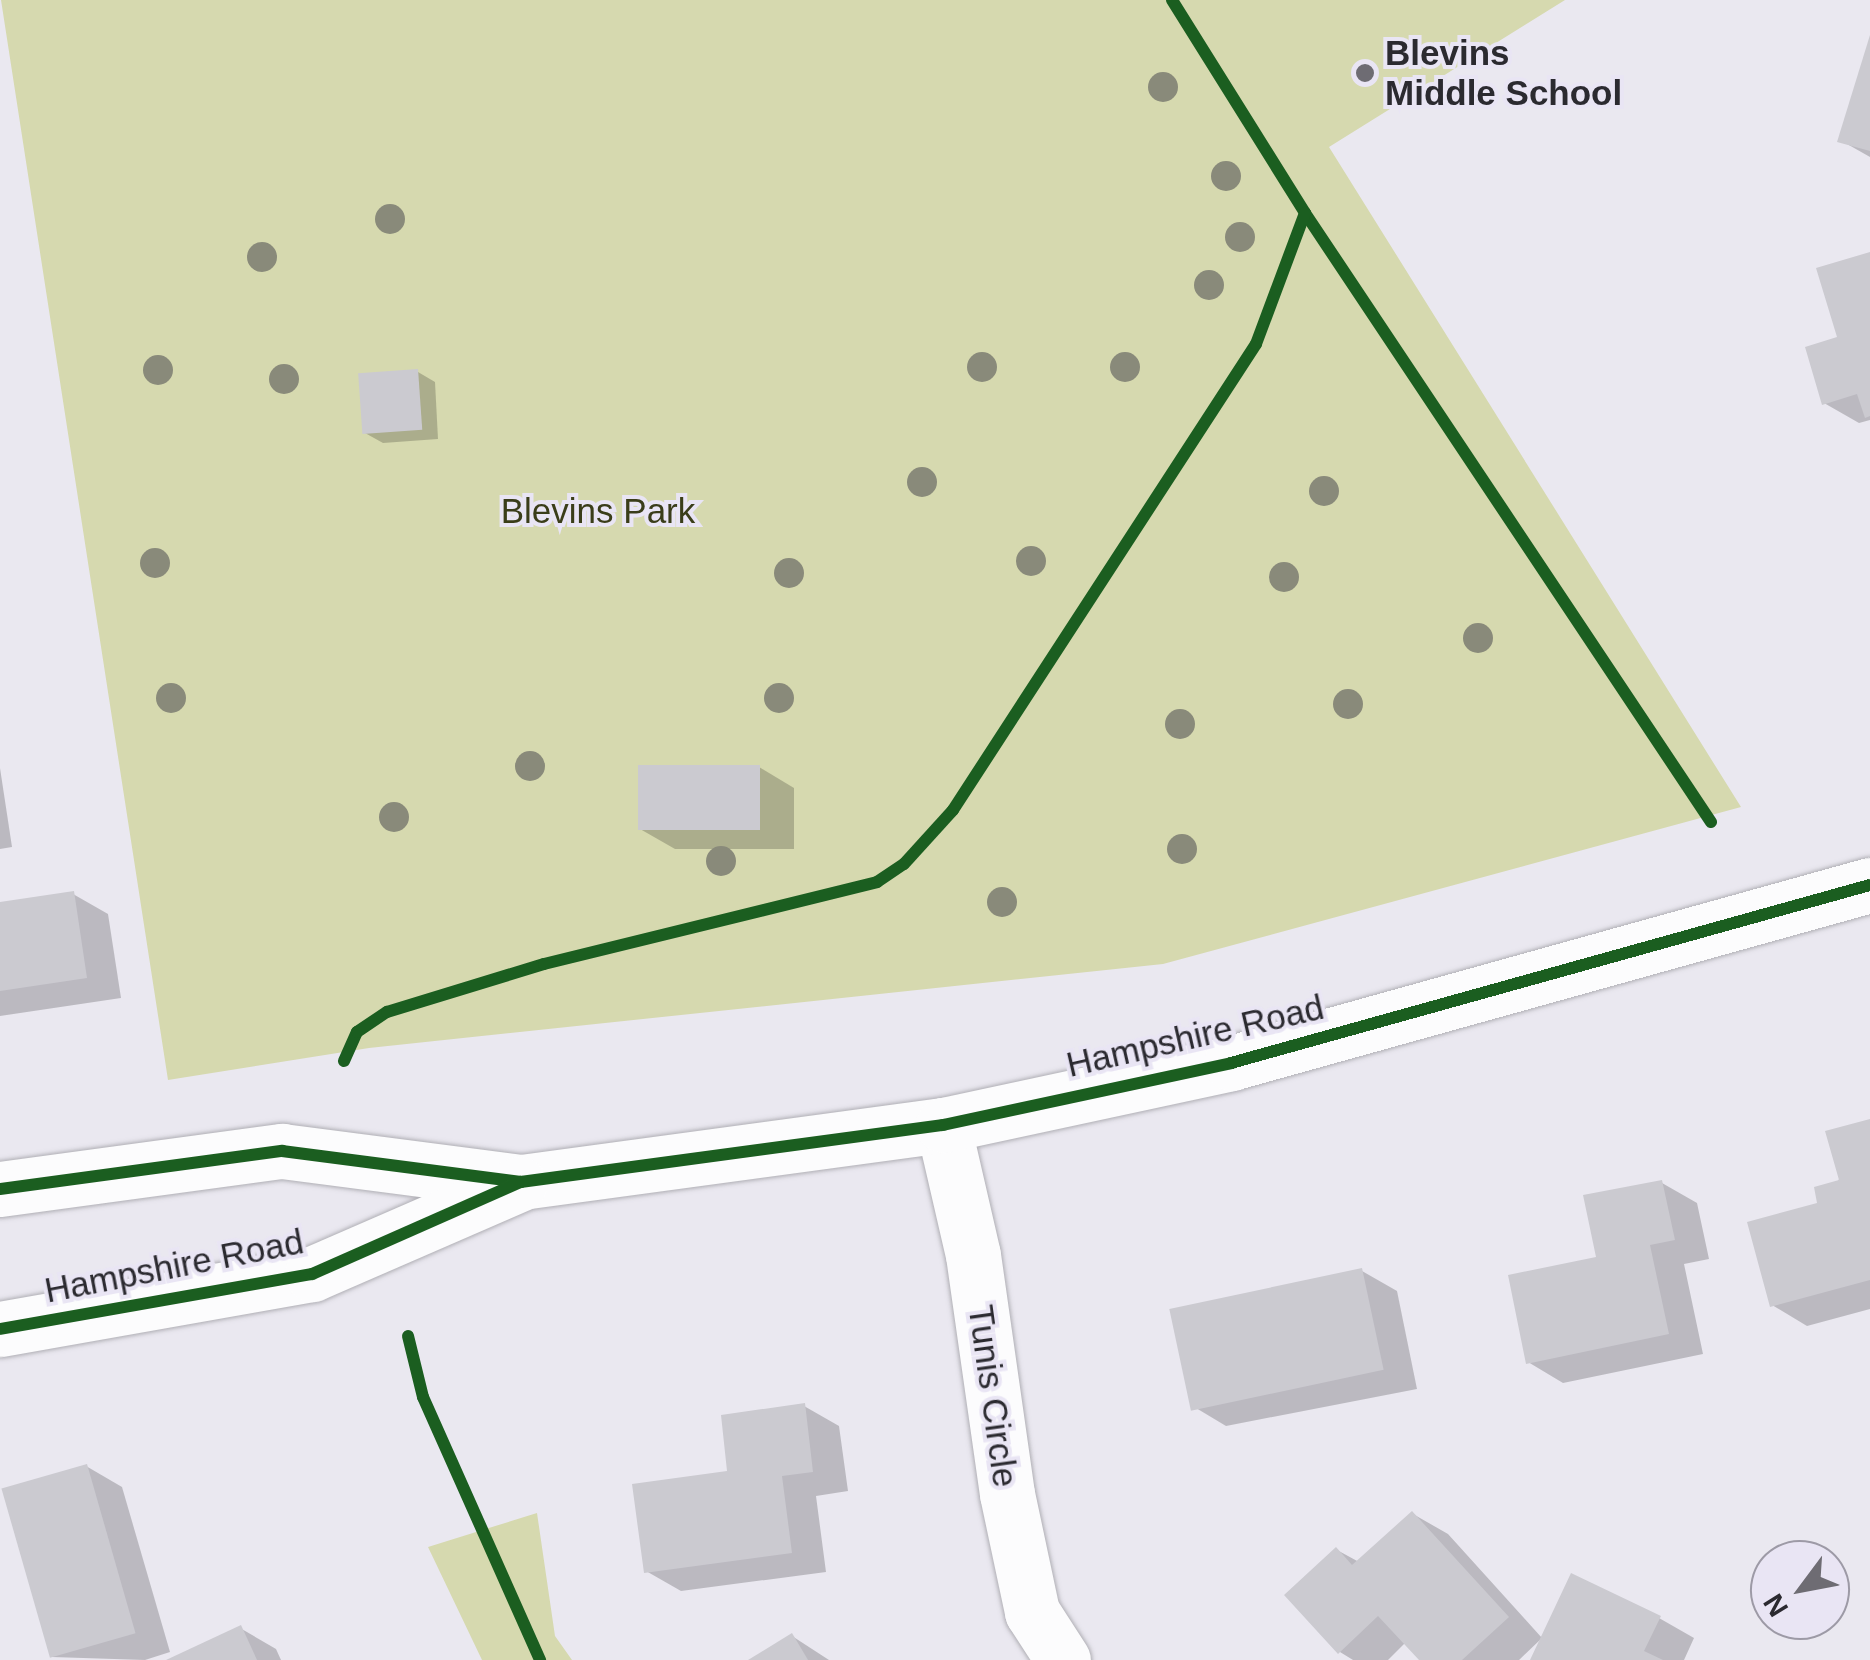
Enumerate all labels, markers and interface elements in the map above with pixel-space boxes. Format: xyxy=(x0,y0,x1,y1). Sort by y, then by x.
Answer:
place label: Blevins Middle School xyxy=(1385,32,1622,114)
marker: Blevins Middle School xyxy=(1354,62,1376,84)
park label: Blevins Park xyxy=(501,490,695,532)
street label: Hampshire Road xyxy=(1062,986,1328,1086)
street label: Hampshire Road xyxy=(41,1220,307,1312)
street label: Tunis Circle xyxy=(959,1302,1027,1490)
north arrow xyxy=(1750,1540,1850,1640)
text: N xyxy=(1757,1588,1794,1622)

